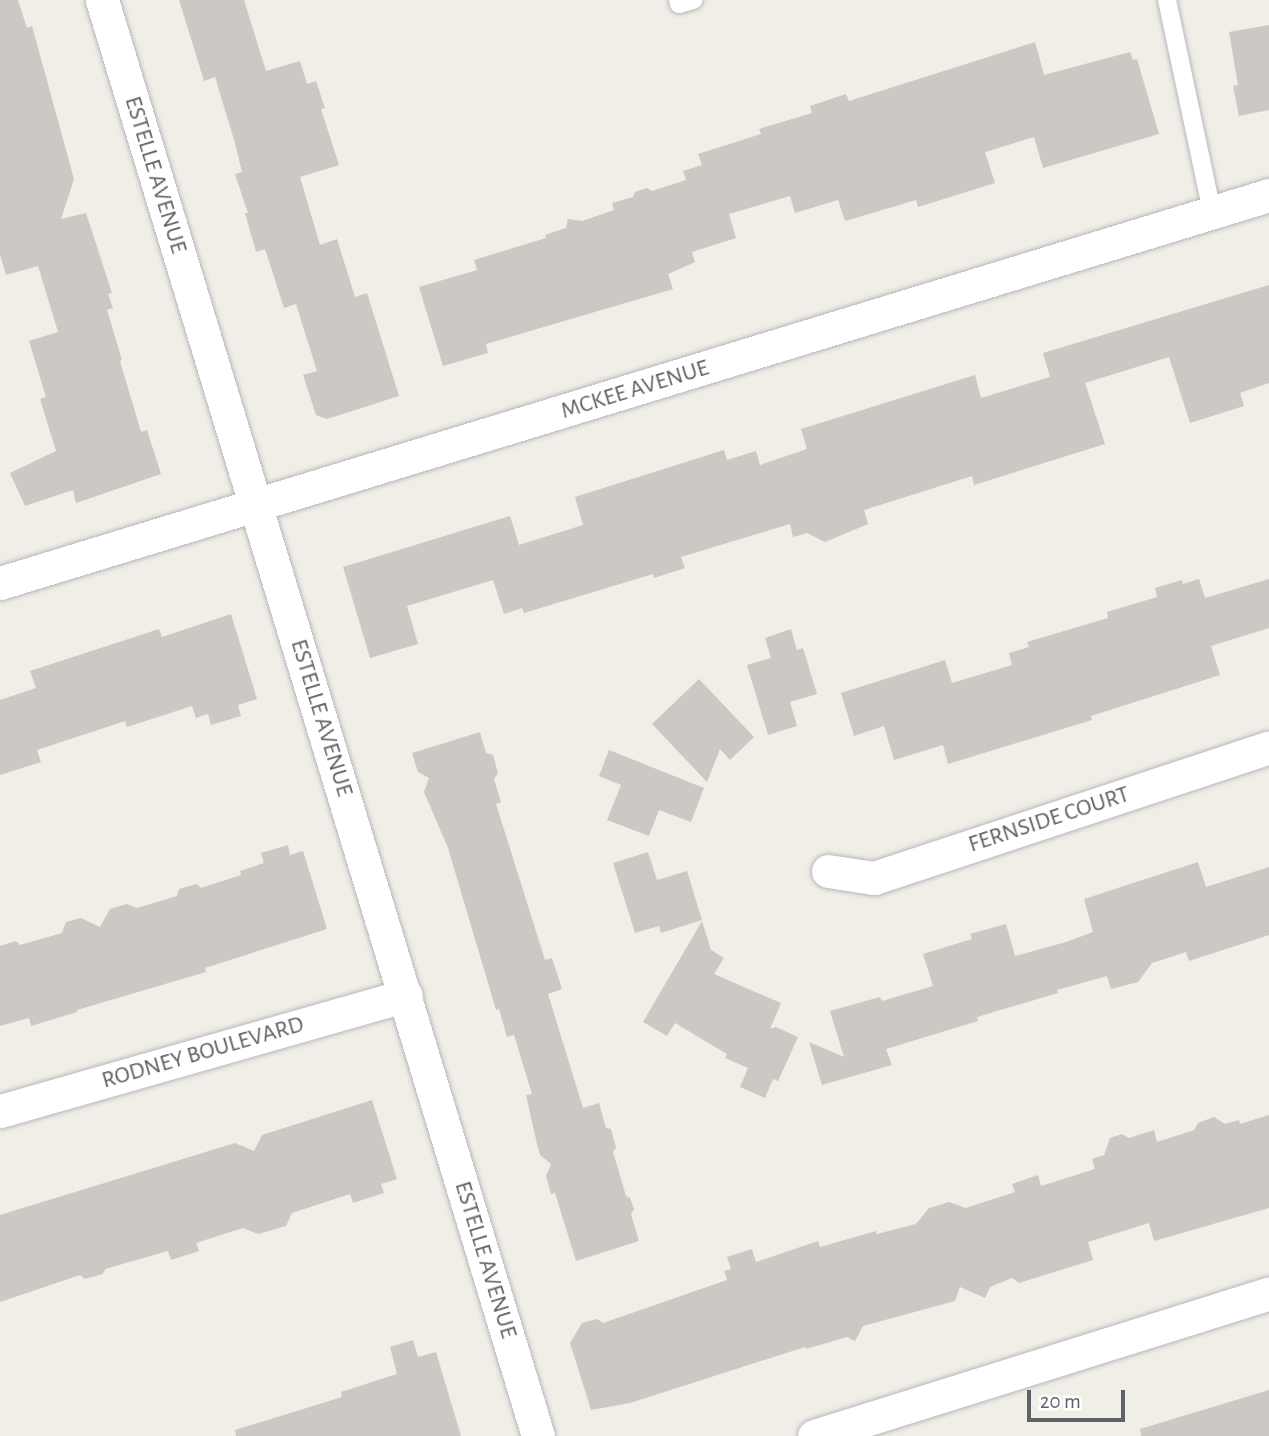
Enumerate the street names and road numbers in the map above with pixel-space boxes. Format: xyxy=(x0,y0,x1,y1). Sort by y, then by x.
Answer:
street label: ESTELLE AVENUE xyxy=(117,93,193,257)
street label: MCKEE AVENUE xyxy=(558,354,712,426)
street label: ESTELLE AVENUE xyxy=(283,636,359,800)
street label: FERNSIDE COURT xyxy=(965,780,1133,860)
street label: RODNEY BOULEVARD xyxy=(99,1010,307,1096)
street label: ESTELLE AVENUE xyxy=(447,1178,523,1342)

